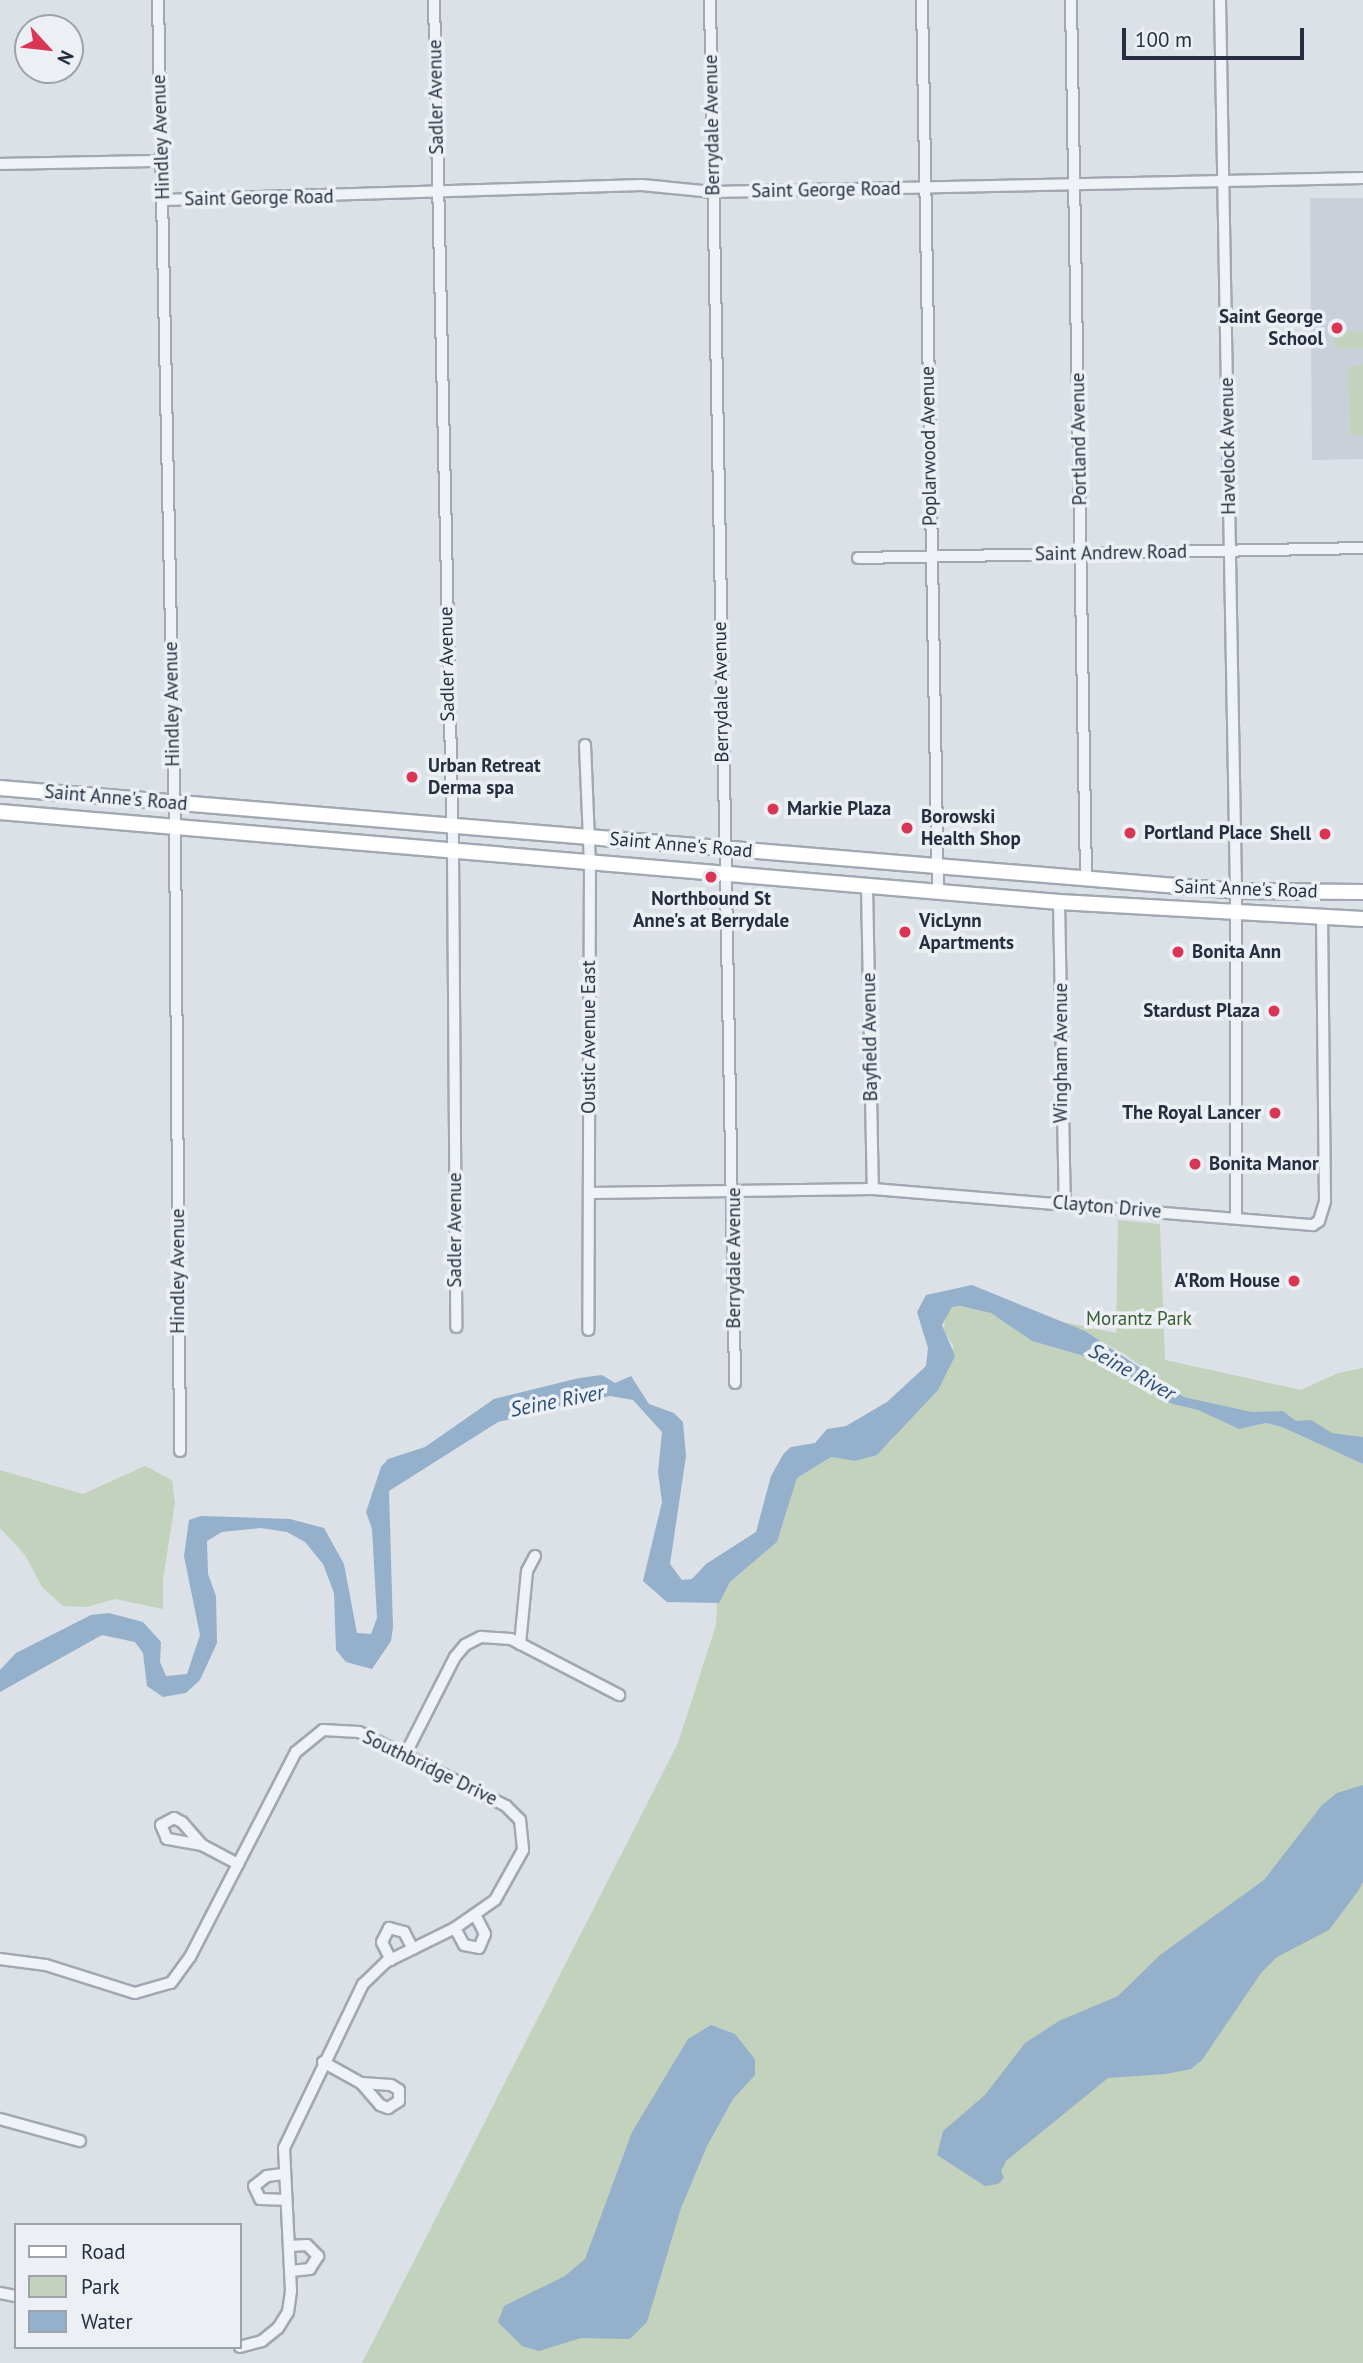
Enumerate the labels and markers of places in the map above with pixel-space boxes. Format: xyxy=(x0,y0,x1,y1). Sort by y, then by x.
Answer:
place label: Saint George School xyxy=(1219,306,1323,350)
marker: Saint George School xyxy=(1329,320,1345,336)
place label: Urban Retreat Derma spa xyxy=(428,755,541,799)
marker: Urban Retreat Derma spa xyxy=(402,767,422,787)
place label: Markie Plaza xyxy=(787,798,891,820)
marker: Markie Plaza xyxy=(765,801,781,817)
place label: Borowski Health Shop xyxy=(921,806,1021,850)
marker: Borowski Health Shop xyxy=(899,820,915,836)
place label: Portland Place xyxy=(1144,822,1262,844)
place label: Shell xyxy=(1270,823,1311,845)
marker: Portland Place xyxy=(1122,825,1138,841)
marker: Shell xyxy=(1317,826,1333,842)
marker: Northbound St Anne's at Berrydale xyxy=(703,869,719,885)
place label: Northbound St Anne's at Berrydale xyxy=(633,888,789,932)
place label: VicLynn Apartments xyxy=(919,910,1014,954)
marker: VicLynn Apartments xyxy=(897,924,913,940)
place label: Bonita Ann xyxy=(1192,941,1282,963)
marker: Bonita Ann xyxy=(1170,944,1186,960)
place label: Stardust Plaza xyxy=(1143,1000,1260,1022)
marker: Stardust Plaza xyxy=(1266,1003,1282,1019)
place label: The Royal Lancer xyxy=(1122,1102,1261,1124)
marker: The Royal Lancer xyxy=(1267,1105,1283,1121)
place label: Bonita Manor xyxy=(1209,1153,1319,1175)
marker: Bonita Manor xyxy=(1187,1156,1203,1172)
place label: A'Rom House xyxy=(1175,1270,1280,1292)
marker: A'Rom House xyxy=(1286,1273,1302,1289)

